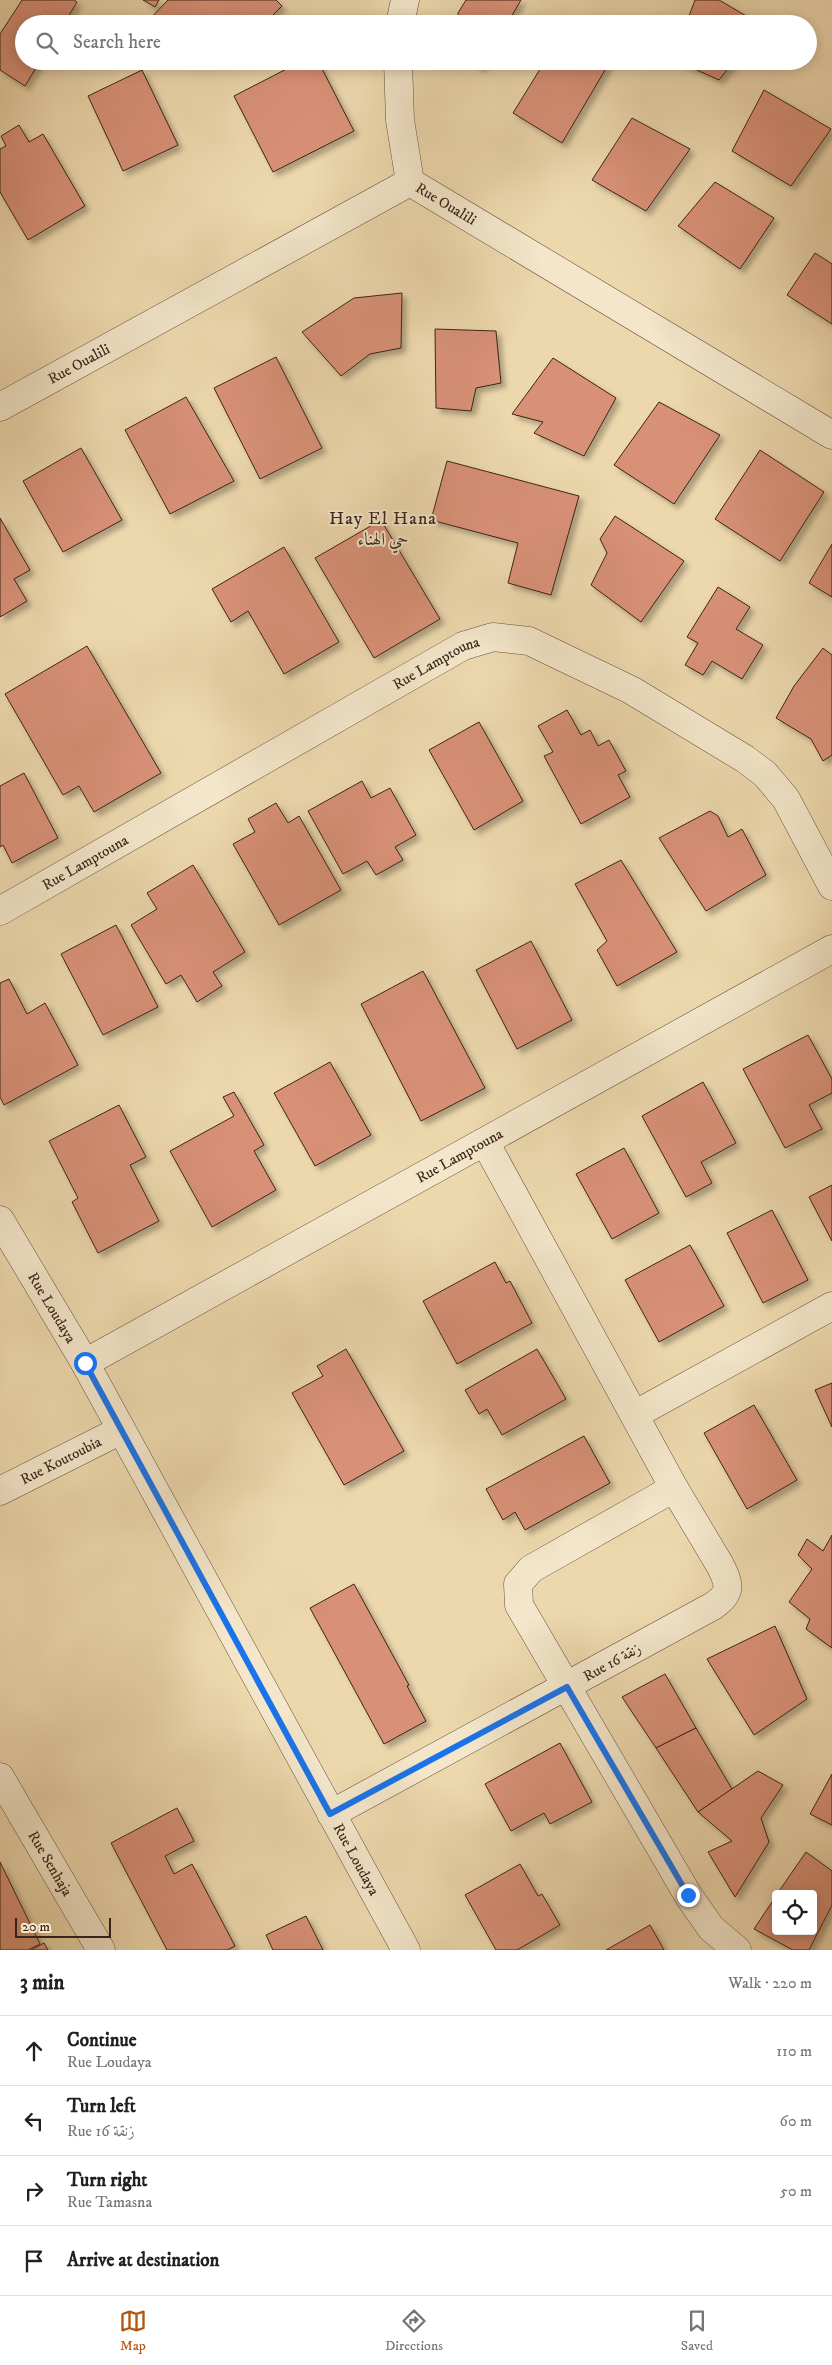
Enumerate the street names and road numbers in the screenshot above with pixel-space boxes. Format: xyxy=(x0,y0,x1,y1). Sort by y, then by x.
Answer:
street label: Rue Oualili xyxy=(412,178,480,230)
street label: Rue Oualili xyxy=(45,339,114,389)
street label: Rue Lamptouna xyxy=(389,632,482,694)
street label: Rue Lamptouna xyxy=(39,830,132,895)
street label: Rue Lamptouna xyxy=(413,1124,507,1188)
street label: Rue Loudaya xyxy=(23,1269,80,1347)
street label: Rue Koutoubia xyxy=(17,1432,105,1489)
street label: Rue 16 زنقة xyxy=(580,1639,645,1686)
street label: Rue Loudaya xyxy=(329,1820,384,1899)
street label: Rue Senhaja xyxy=(23,1827,77,1900)

